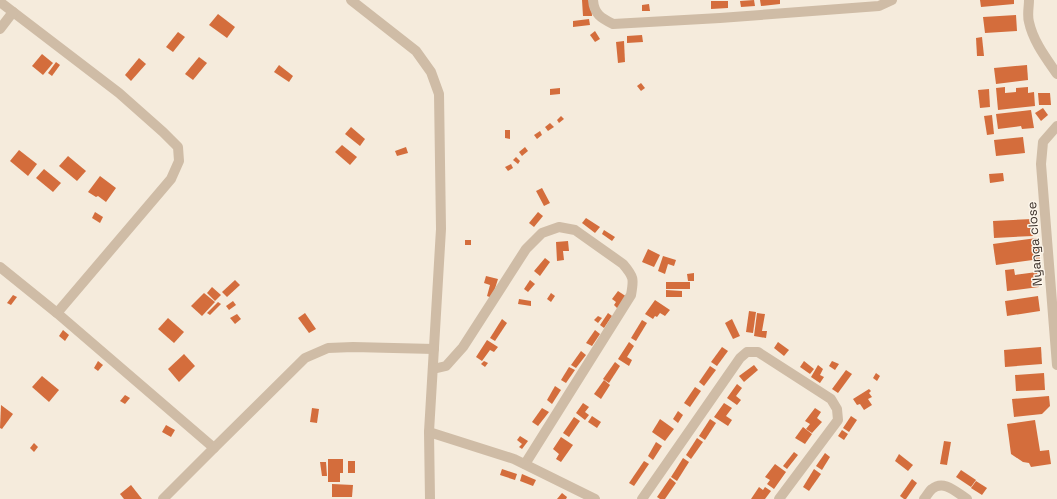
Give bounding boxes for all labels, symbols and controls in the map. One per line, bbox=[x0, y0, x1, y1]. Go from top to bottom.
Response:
street label: Nyanga close bbox=[1023, 201, 1046, 287]

